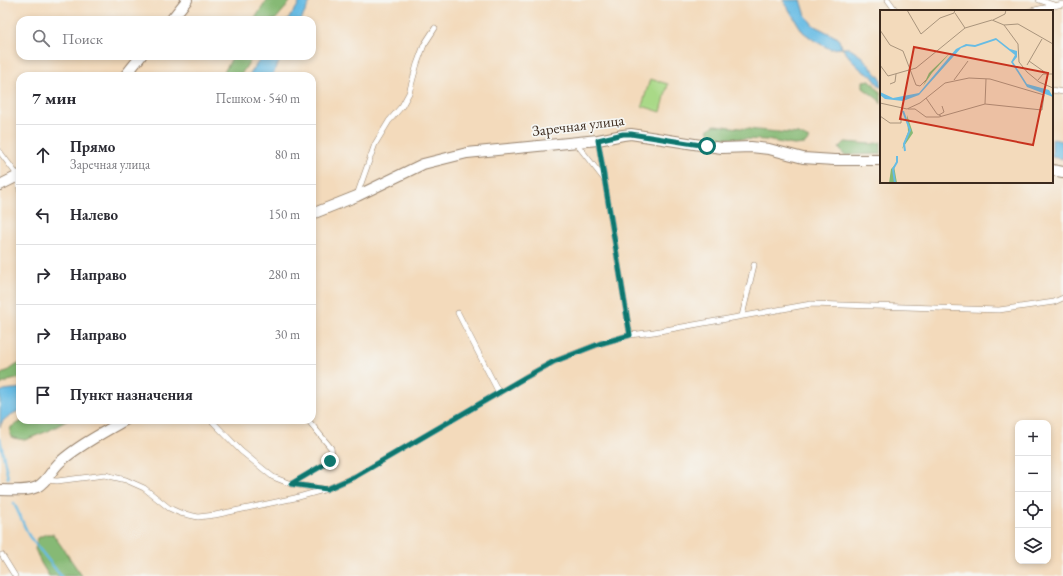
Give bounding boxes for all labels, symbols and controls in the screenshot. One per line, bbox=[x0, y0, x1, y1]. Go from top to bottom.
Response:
inset map bbox=[880, 10, 1053, 183]
search box bbox=[16, 16, 316, 60]
icon: search bbox=[30, 27, 52, 49]
text: Поиск bbox=[62, 29, 103, 48]
text: 7 мин bbox=[32, 87, 76, 109]
text: Пешком · 540 m bbox=[216, 90, 300, 107]
street label: Заречная улица bbox=[531, 110, 625, 140]
text: Прямо bbox=[70, 137, 115, 156]
route start bbox=[698, 137, 716, 155]
icon: ahead bbox=[32, 144, 54, 166]
text: 80 m bbox=[275, 146, 300, 163]
text: Заречная улица bbox=[70, 156, 150, 173]
icon: left bbox=[32, 204, 54, 226]
text: Налево bbox=[70, 205, 118, 224]
text: 150 m bbox=[269, 206, 300, 223]
icon: right bbox=[32, 264, 54, 286]
text: Направо bbox=[70, 265, 127, 284]
text: 280 m bbox=[269, 266, 300, 283]
icon: right bbox=[32, 324, 54, 346]
text: Направо bbox=[70, 325, 127, 344]
text: 30 m bbox=[275, 326, 300, 343]
icon: arrive bbox=[32, 384, 54, 406]
text: Пункт назначения bbox=[70, 385, 193, 404]
map controls bbox=[1015, 420, 1051, 564]
button: + bbox=[1015, 420, 1051, 456]
route end bbox=[321, 452, 339, 470]
button: − bbox=[1015, 456, 1051, 492]
button: locate bbox=[1015, 492, 1051, 528]
button: layers bbox=[1015, 528, 1051, 564]

